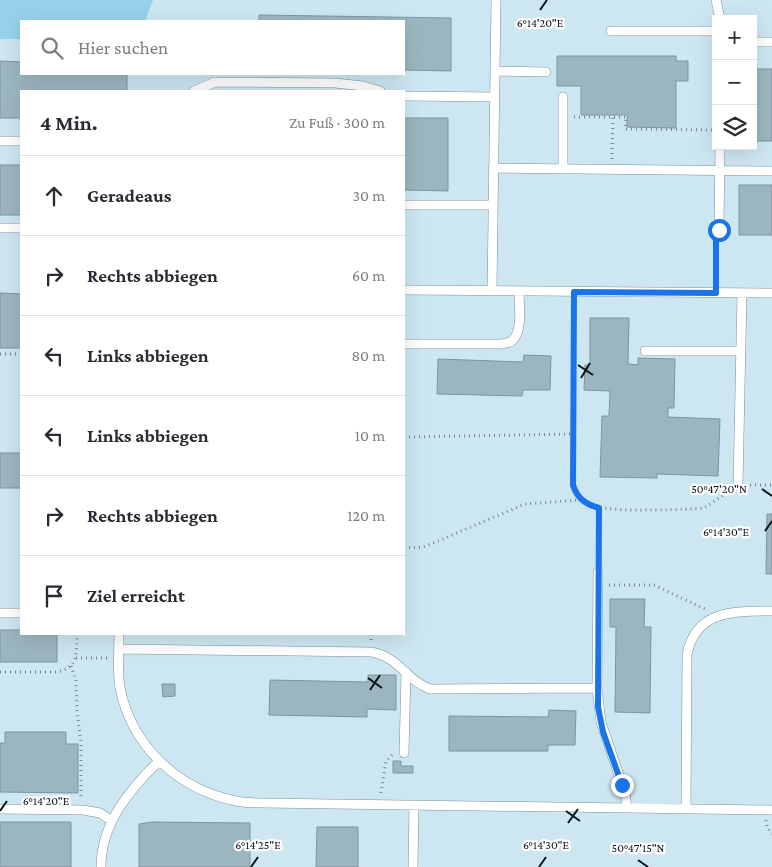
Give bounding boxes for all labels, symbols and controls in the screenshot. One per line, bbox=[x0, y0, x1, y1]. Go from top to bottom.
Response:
map controls bbox=[712, 15, 757, 150]
button: + bbox=[712, 15, 757, 60]
text: 6°14'20"E bbox=[517, 16, 564, 30]
search box bbox=[20, 20, 405, 75]
icon: search bbox=[38, 34, 66, 62]
text: Hier suchen bbox=[78, 37, 168, 58]
button: − bbox=[712, 60, 757, 105]
button: layers bbox=[712, 105, 757, 150]
text: 4 Min. bbox=[40, 111, 98, 135]
text: Zu Fuß · 300 m bbox=[289, 114, 385, 131]
icon: ahead bbox=[40, 182, 68, 210]
text: Geradeaus bbox=[87, 185, 172, 206]
text: 30 m bbox=[353, 187, 385, 204]
route start bbox=[708, 219, 731, 242]
icon: right bbox=[40, 262, 68, 290]
text: Rechts abbiegen bbox=[87, 265, 218, 286]
text: 60 m bbox=[352, 267, 385, 284]
icon: left bbox=[40, 342, 68, 370]
text: Links abbiegen bbox=[87, 345, 209, 366]
text: 80 m bbox=[351, 347, 385, 364]
icon: left bbox=[40, 422, 68, 450]
text: Links abbiegen bbox=[87, 425, 209, 446]
text: 10 m bbox=[355, 427, 385, 444]
text: 50°47'20"N bbox=[691, 482, 747, 496]
icon: right bbox=[40, 502, 68, 530]
text: Rechts abbiegen bbox=[87, 505, 218, 526]
text: 120 m bbox=[347, 507, 385, 524]
text: 6°14'30"E bbox=[703, 525, 750, 539]
icon: arrive bbox=[40, 582, 68, 610]
text: Ziel erreicht bbox=[87, 585, 185, 606]
route end bbox=[611, 774, 634, 797]
text: 6°14'20"E bbox=[23, 794, 70, 808]
text: 6°14'25"E bbox=[235, 838, 281, 852]
text: 6°14'30"E bbox=[523, 838, 570, 852]
text: 50°47'15"N bbox=[611, 841, 665, 855]

